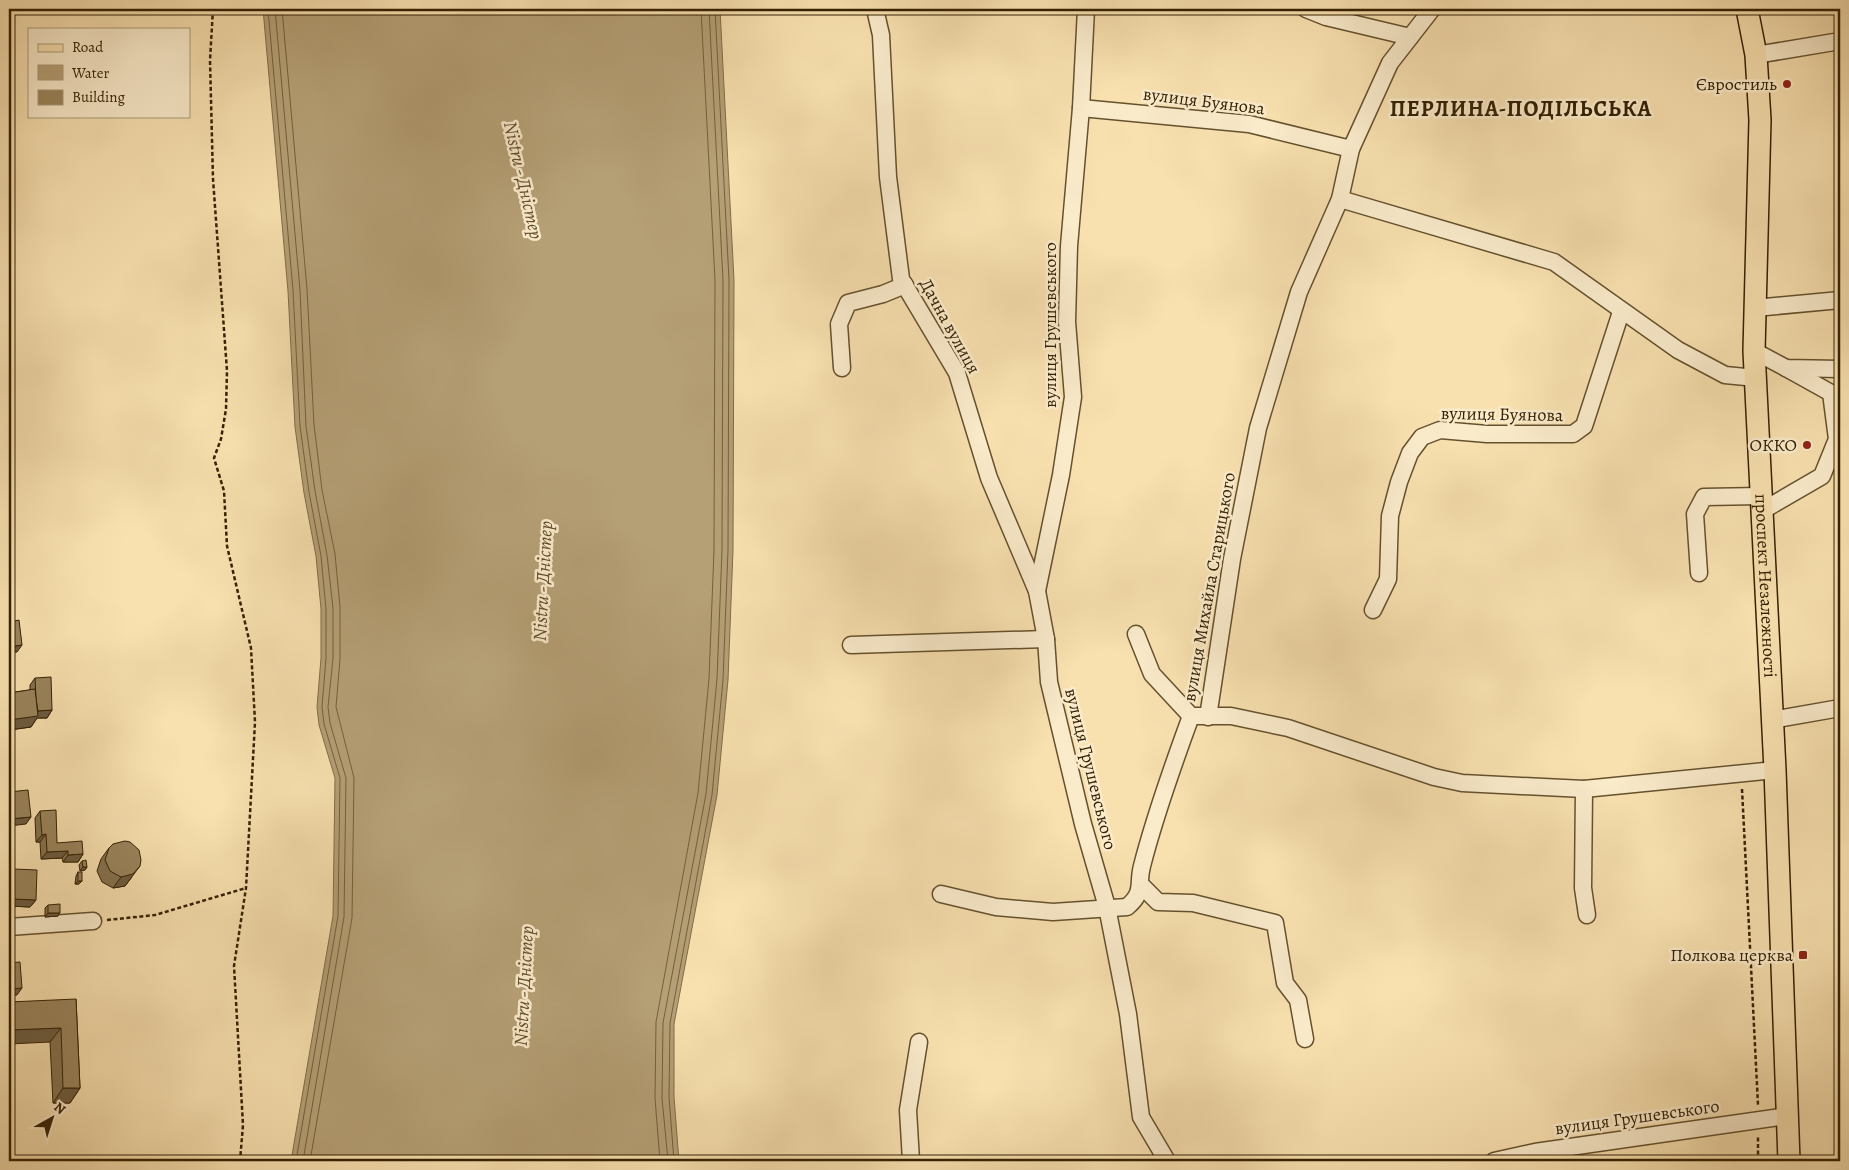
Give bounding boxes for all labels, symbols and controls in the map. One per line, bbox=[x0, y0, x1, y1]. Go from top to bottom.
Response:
legend bbox=[28, 28, 190, 118]
text: Road bbox=[72, 37, 104, 57]
text: Water bbox=[71, 63, 109, 83]
place label: Євростиль bbox=[1696, 72, 1777, 96]
marker: Євростиль bbox=[1781, 78, 1793, 90]
street label: вулиця Буянова bbox=[1142, 82, 1267, 120]
text: Building bbox=[72, 87, 125, 107]
district label: ПЕРЛИНА-ПОДІЛЬСЬКА bbox=[1390, 94, 1652, 124]
water label: Nistru - Дністер bbox=[497, 119, 549, 242]
street label: вулиця Грушевського bbox=[1038, 242, 1062, 408]
street label: Дачна вулиця bbox=[914, 274, 986, 378]
street label: вулиця Буянова bbox=[1441, 401, 1564, 427]
place label: ОККО bbox=[1749, 433, 1797, 457]
marker: ОККО bbox=[1801, 439, 1813, 451]
street label: вулиця Михайла Старицького bbox=[1177, 470, 1241, 704]
street label: проспект Незалежності bbox=[1749, 493, 1782, 678]
water label: Nistru - Дністер bbox=[527, 520, 559, 642]
street label: вулиця Грушевського bbox=[1059, 686, 1123, 852]
water label: Nistru - Дністер bbox=[508, 925, 540, 1047]
place label: Полкова церква bbox=[1670, 943, 1794, 967]
marker: Полкова церква bbox=[1797, 949, 1809, 961]
north arrow bbox=[28, 1092, 78, 1142]
street label: вулиця Грушевського bbox=[1553, 1094, 1721, 1140]
text: N bbox=[50, 1098, 70, 1119]

